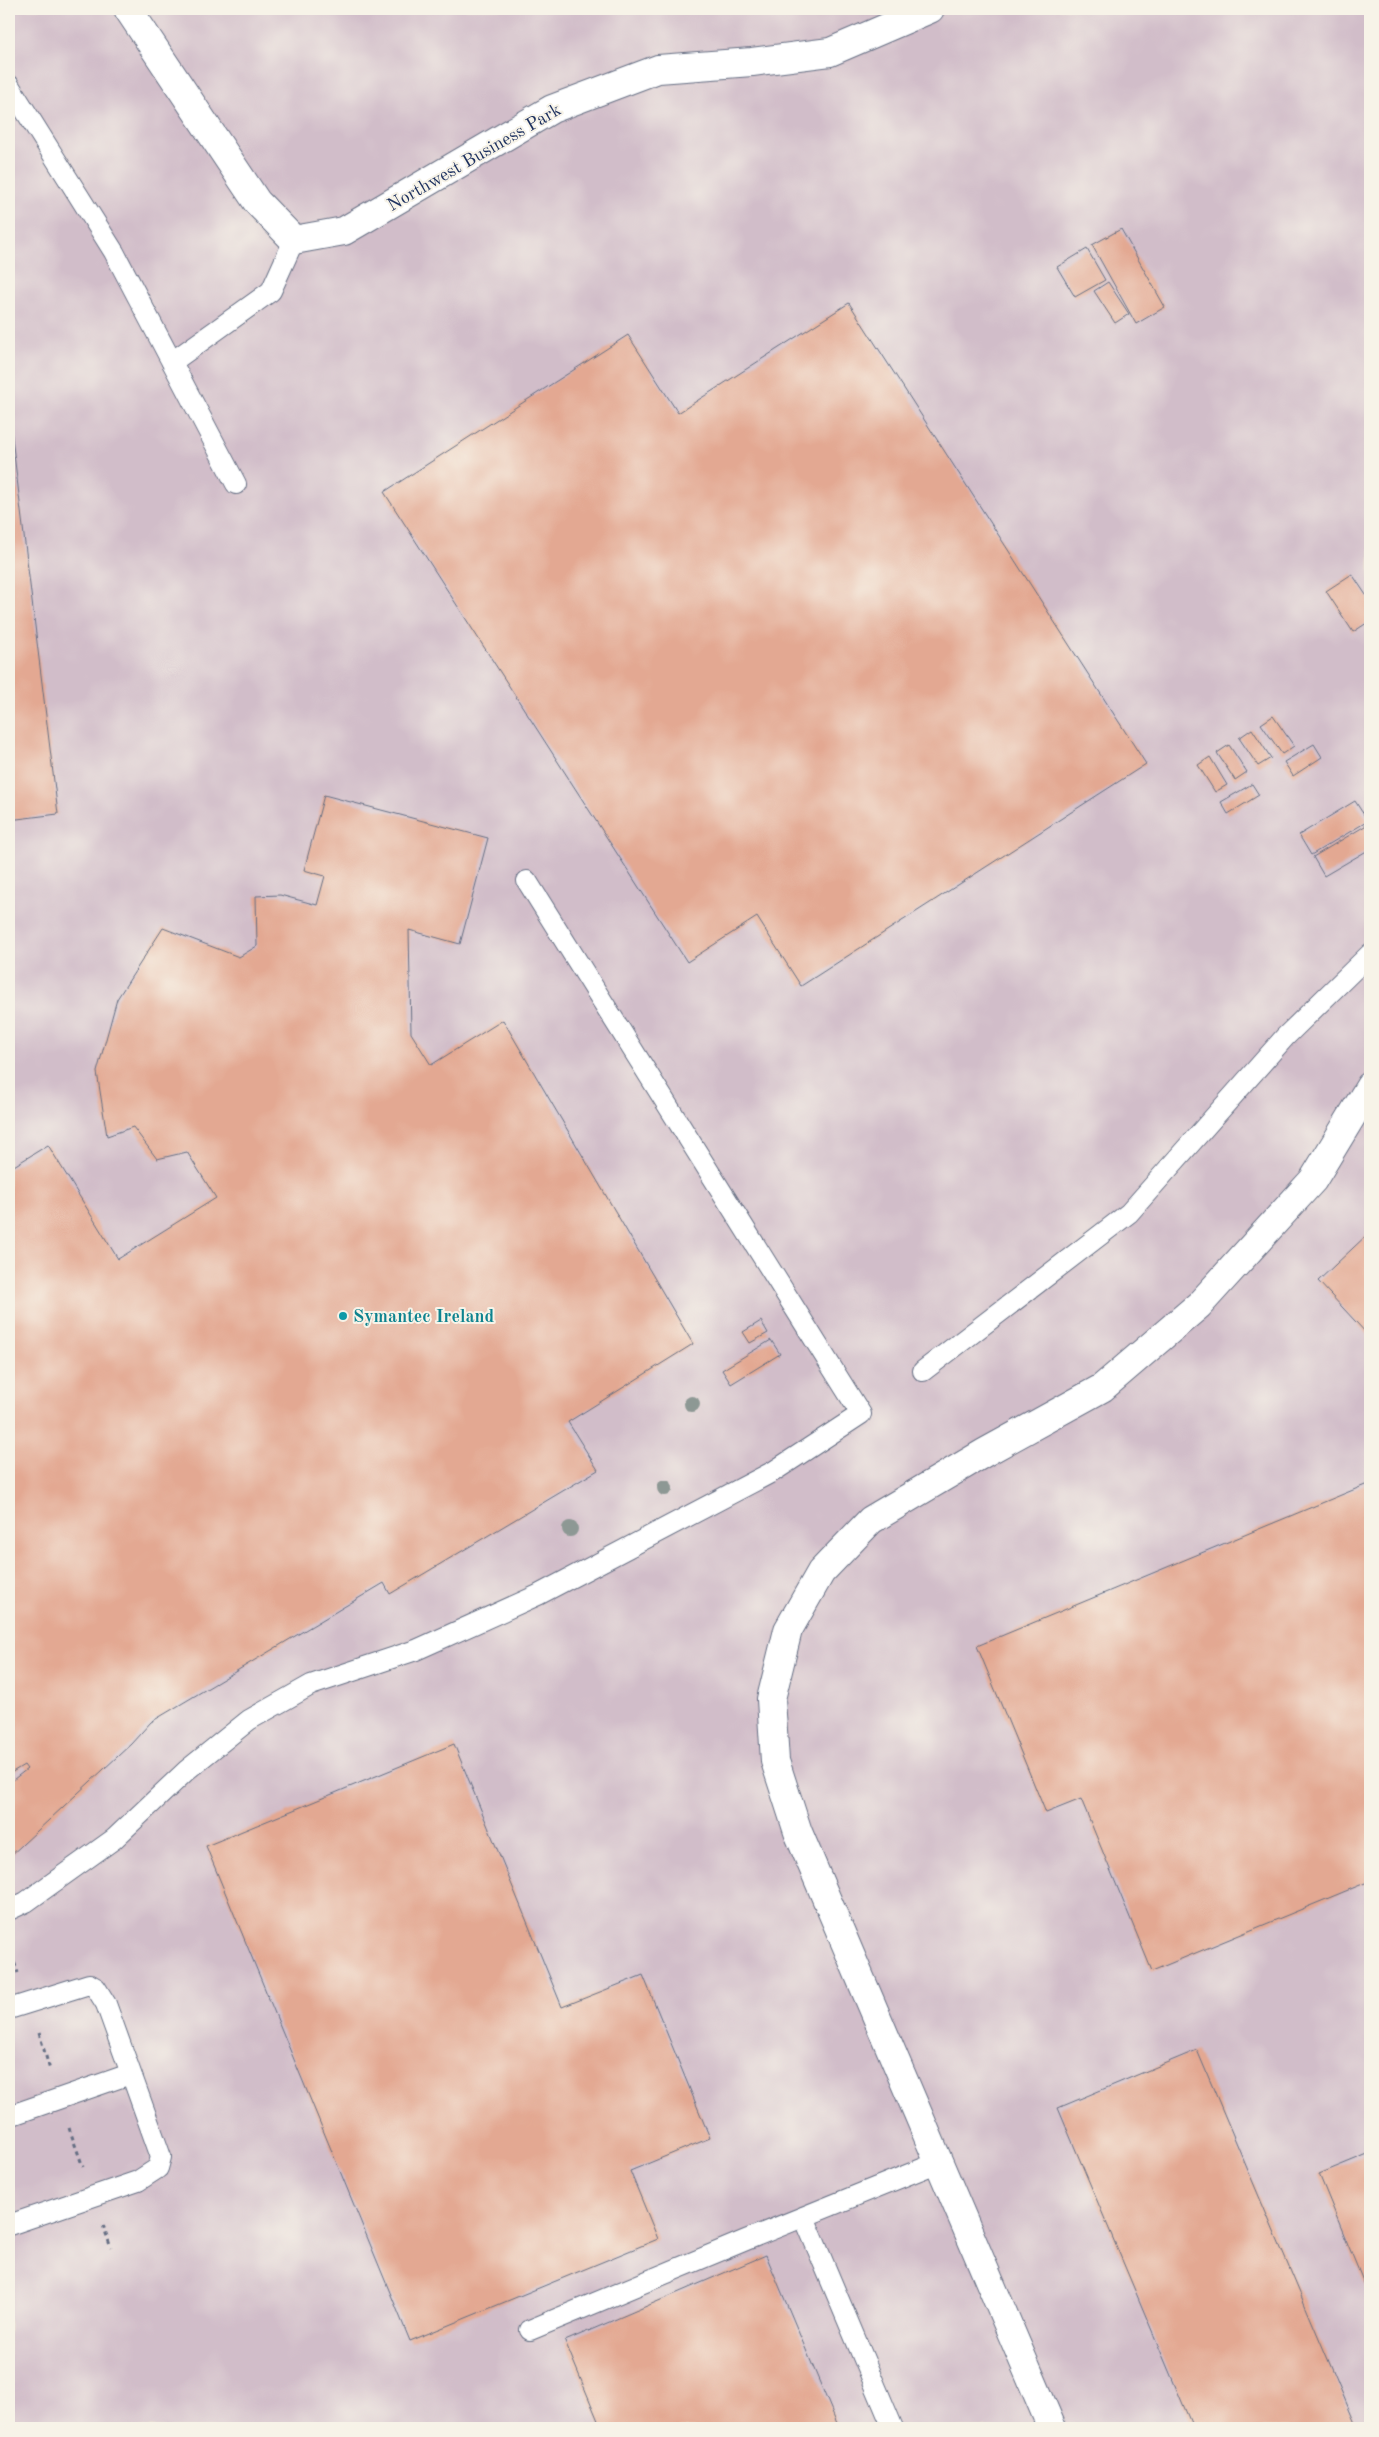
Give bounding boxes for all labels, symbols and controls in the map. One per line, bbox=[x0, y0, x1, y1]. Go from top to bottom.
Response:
street label: Northwest Business Park bbox=[385, 101, 564, 215]
place label: Symantec Ireland bbox=[353, 1308, 495, 1326]
marker: Symantec Ireland bbox=[337, 1310, 349, 1322]

